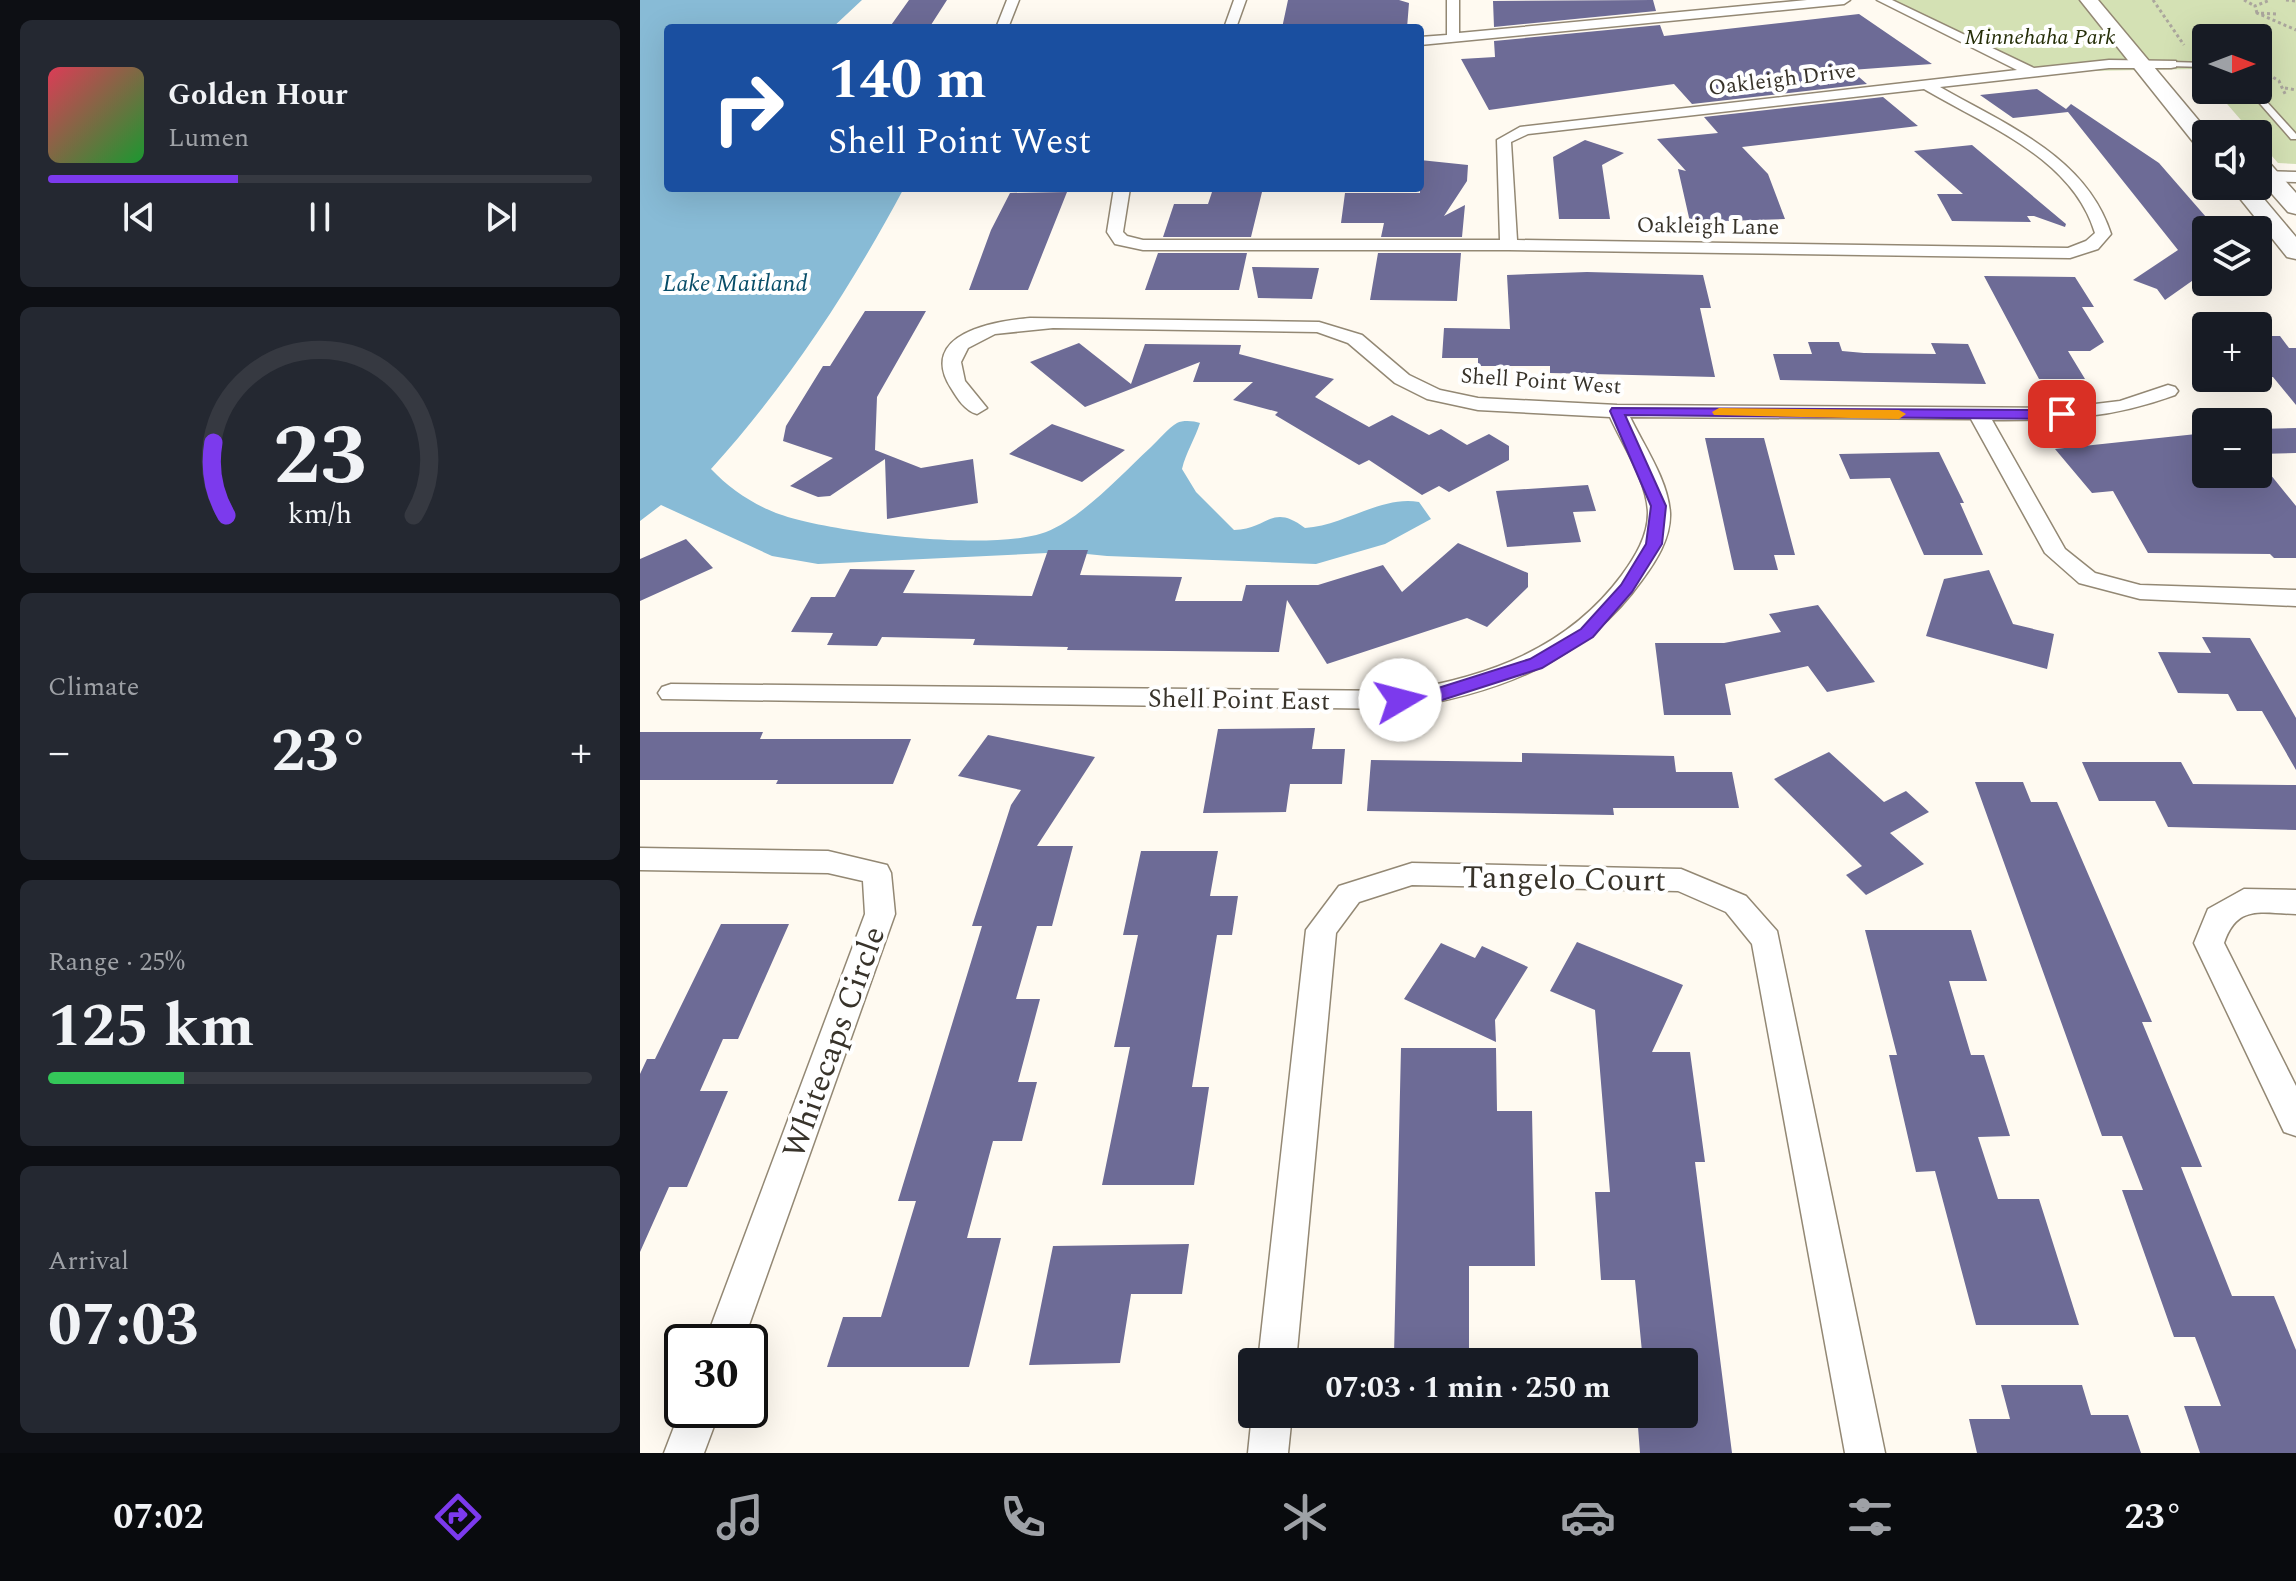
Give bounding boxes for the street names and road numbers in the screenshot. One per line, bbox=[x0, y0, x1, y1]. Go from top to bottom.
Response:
street label: Oakleigh Drive bbox=[1707, 54, 1858, 105]
street label: Oakleigh Lane bbox=[1636, 209, 1780, 244]
street label: Shell Point West bbox=[1459, 359, 1623, 404]
street label: Shell Point East bbox=[1148, 678, 1330, 722]
street label: Tangelo Court bbox=[1461, 853, 1667, 906]
street label: Whitecaps Circle bbox=[770, 920, 899, 1165]

